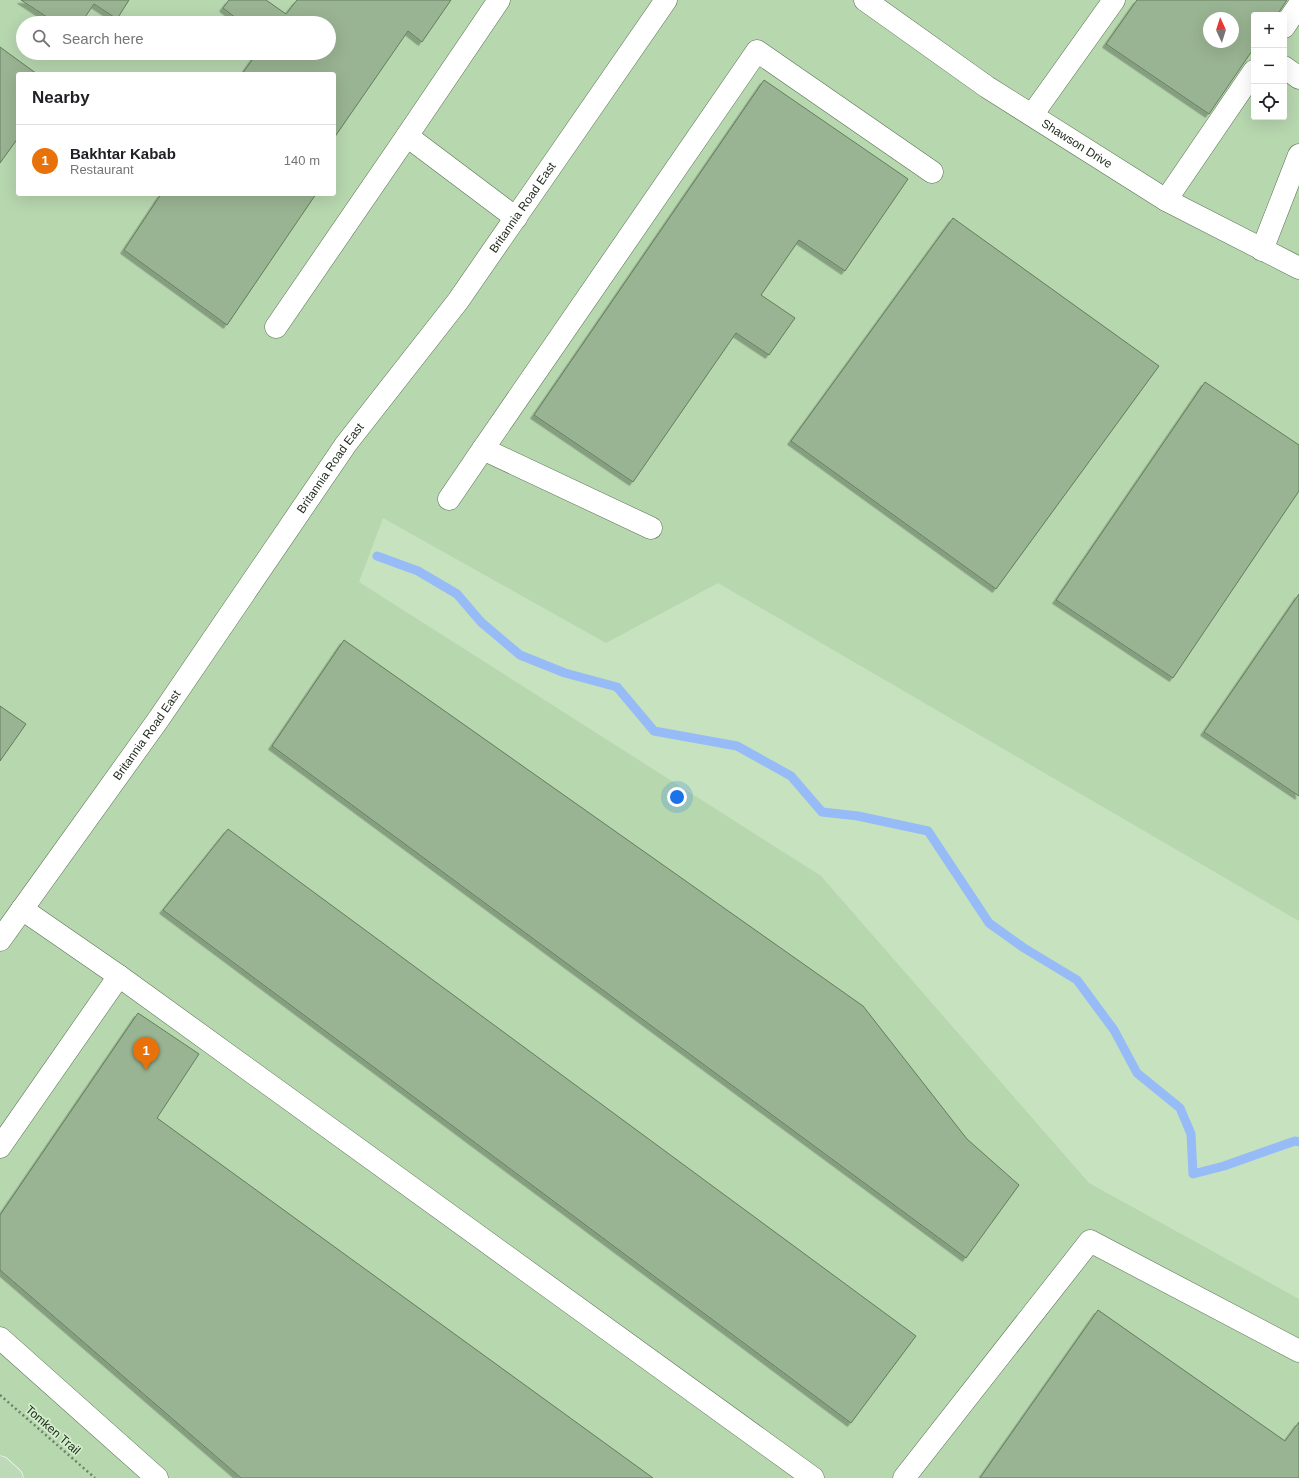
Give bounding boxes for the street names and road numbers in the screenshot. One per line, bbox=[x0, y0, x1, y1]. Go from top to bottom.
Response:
street label: Shawson Drive bbox=[1039, 116, 1115, 171]
street label: Britannia Road East bbox=[486, 159, 559, 256]
street label: Britannia Road East bbox=[294, 420, 367, 516]
street label: Britannia Road East bbox=[110, 687, 184, 783]
street label: Tomken Trail bbox=[23, 1402, 83, 1458]

